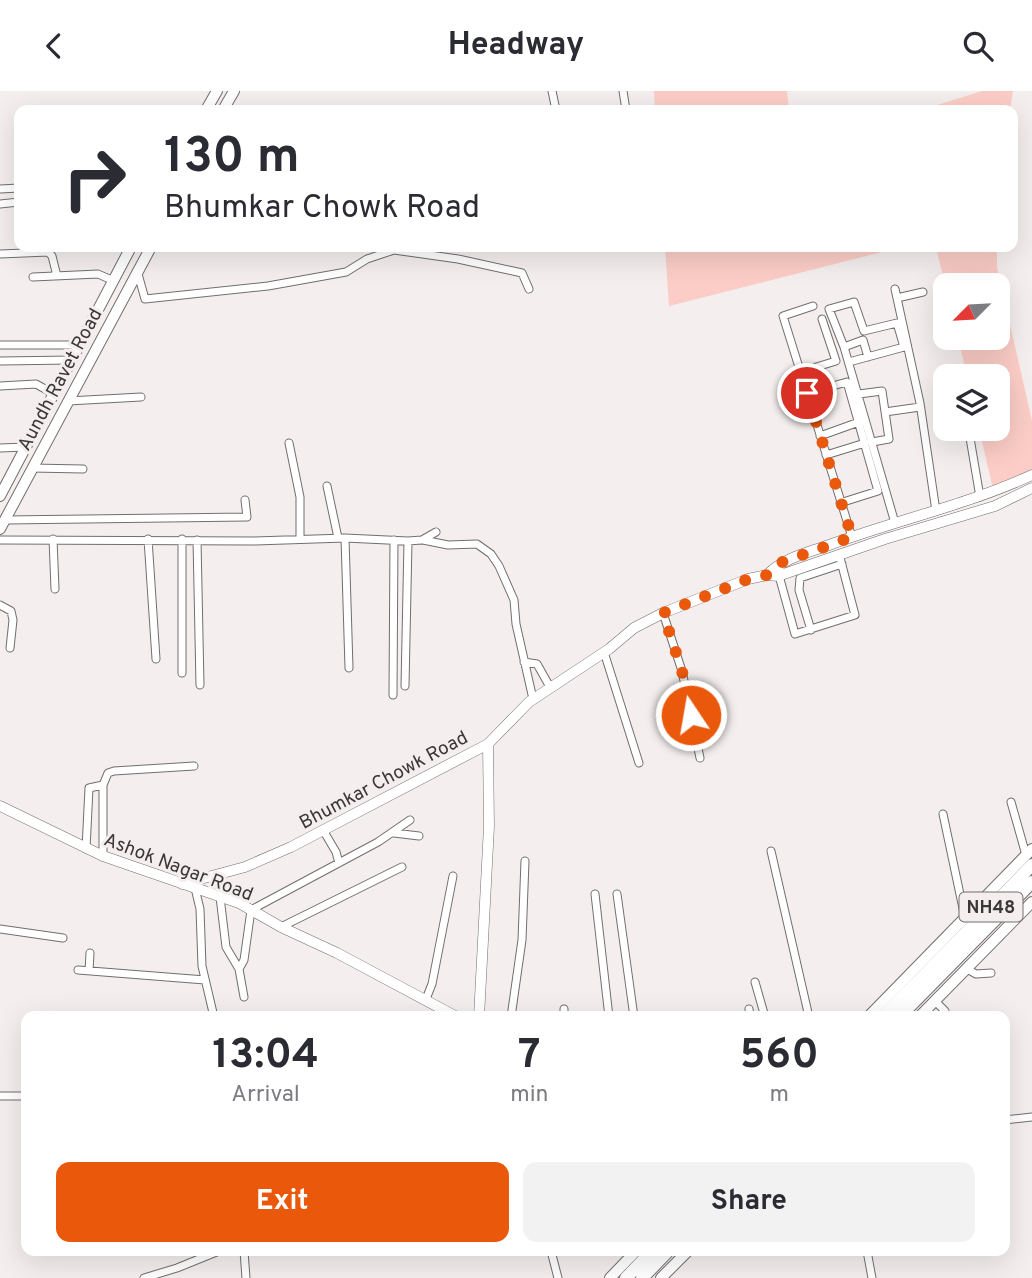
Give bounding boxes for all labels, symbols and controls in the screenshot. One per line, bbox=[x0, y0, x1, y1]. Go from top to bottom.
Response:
text: Headway bbox=[448, 26, 584, 66]
icon: back bbox=[35, 27, 73, 65]
icon: search bbox=[959, 27, 997, 65]
text: 130 m bbox=[164, 128, 300, 190]
icon: right bbox=[49, 133, 140, 224]
text: Bhumkar Chowk Road bbox=[164, 189, 480, 229]
north arrow bbox=[933, 273, 1010, 350]
map controls bbox=[933, 273, 1010, 441]
street label: Aundh Ravet Road bbox=[13, 304, 108, 455]
pin bbox=[777, 363, 837, 423]
button: layers bbox=[933, 364, 1010, 441]
icon: arrive bbox=[788, 374, 826, 412]
position arrow bbox=[654, 678, 728, 752]
street label: Bhumkar Chowk Road bbox=[295, 726, 472, 835]
street label: Ashok Nagar Road bbox=[100, 828, 256, 907]
road number: NH48 bbox=[960, 893, 1023, 921]
text: 13:04 bbox=[212, 1030, 319, 1083]
text: 7 bbox=[518, 1030, 541, 1083]
text: 560 bbox=[740, 1030, 819, 1083]
text: Arrival bbox=[231, 1081, 300, 1110]
text: min bbox=[510, 1081, 548, 1110]
text: m bbox=[769, 1081, 789, 1110]
button: Exit bbox=[56, 1162, 509, 1242]
button: Share bbox=[523, 1162, 975, 1242]

